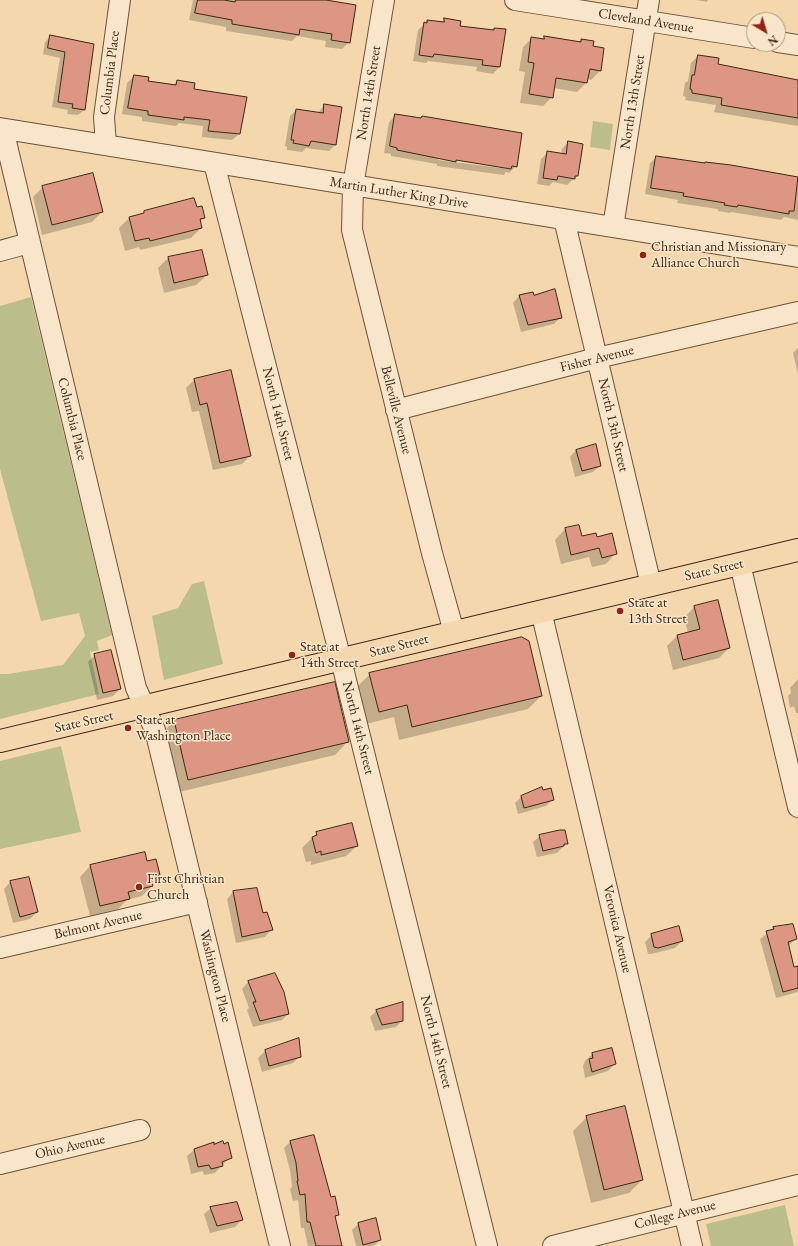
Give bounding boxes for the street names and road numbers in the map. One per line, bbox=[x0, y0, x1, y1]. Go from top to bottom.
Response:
street label: Cleveland Avenue bbox=[597, 5, 695, 37]
street label: Columbia Place bbox=[96, 30, 124, 116]
street label: North 14th Street bbox=[353, 44, 385, 142]
street label: North 13th Street bbox=[617, 53, 649, 151]
street label: Martin Luther King Drive bbox=[329, 174, 469, 212]
street label: Fisher Avenue bbox=[558, 342, 636, 376]
street label: Belleville Avenue bbox=[377, 364, 415, 456]
street label: North 14th Street bbox=[258, 366, 298, 462]
street label: Columbia Place bbox=[54, 376, 90, 462]
street label: North 13th Street bbox=[594, 376, 632, 474]
street label: State Street bbox=[683, 555, 745, 585]
street label: State Street bbox=[368, 631, 430, 661]
street label: North 14th Street bbox=[338, 680, 378, 776]
street label: State Street bbox=[53, 707, 115, 737]
street label: Veronica Avenue bbox=[599, 883, 635, 975]
street label: Belmont Avenue bbox=[52, 907, 144, 943]
street label: Washington Place bbox=[195, 928, 235, 1024]
street label: North 14th Street bbox=[416, 994, 456, 1090]
street label: Ohio Avenue bbox=[33, 1131, 107, 1163]
street label: College Avenue bbox=[633, 1197, 717, 1233]

